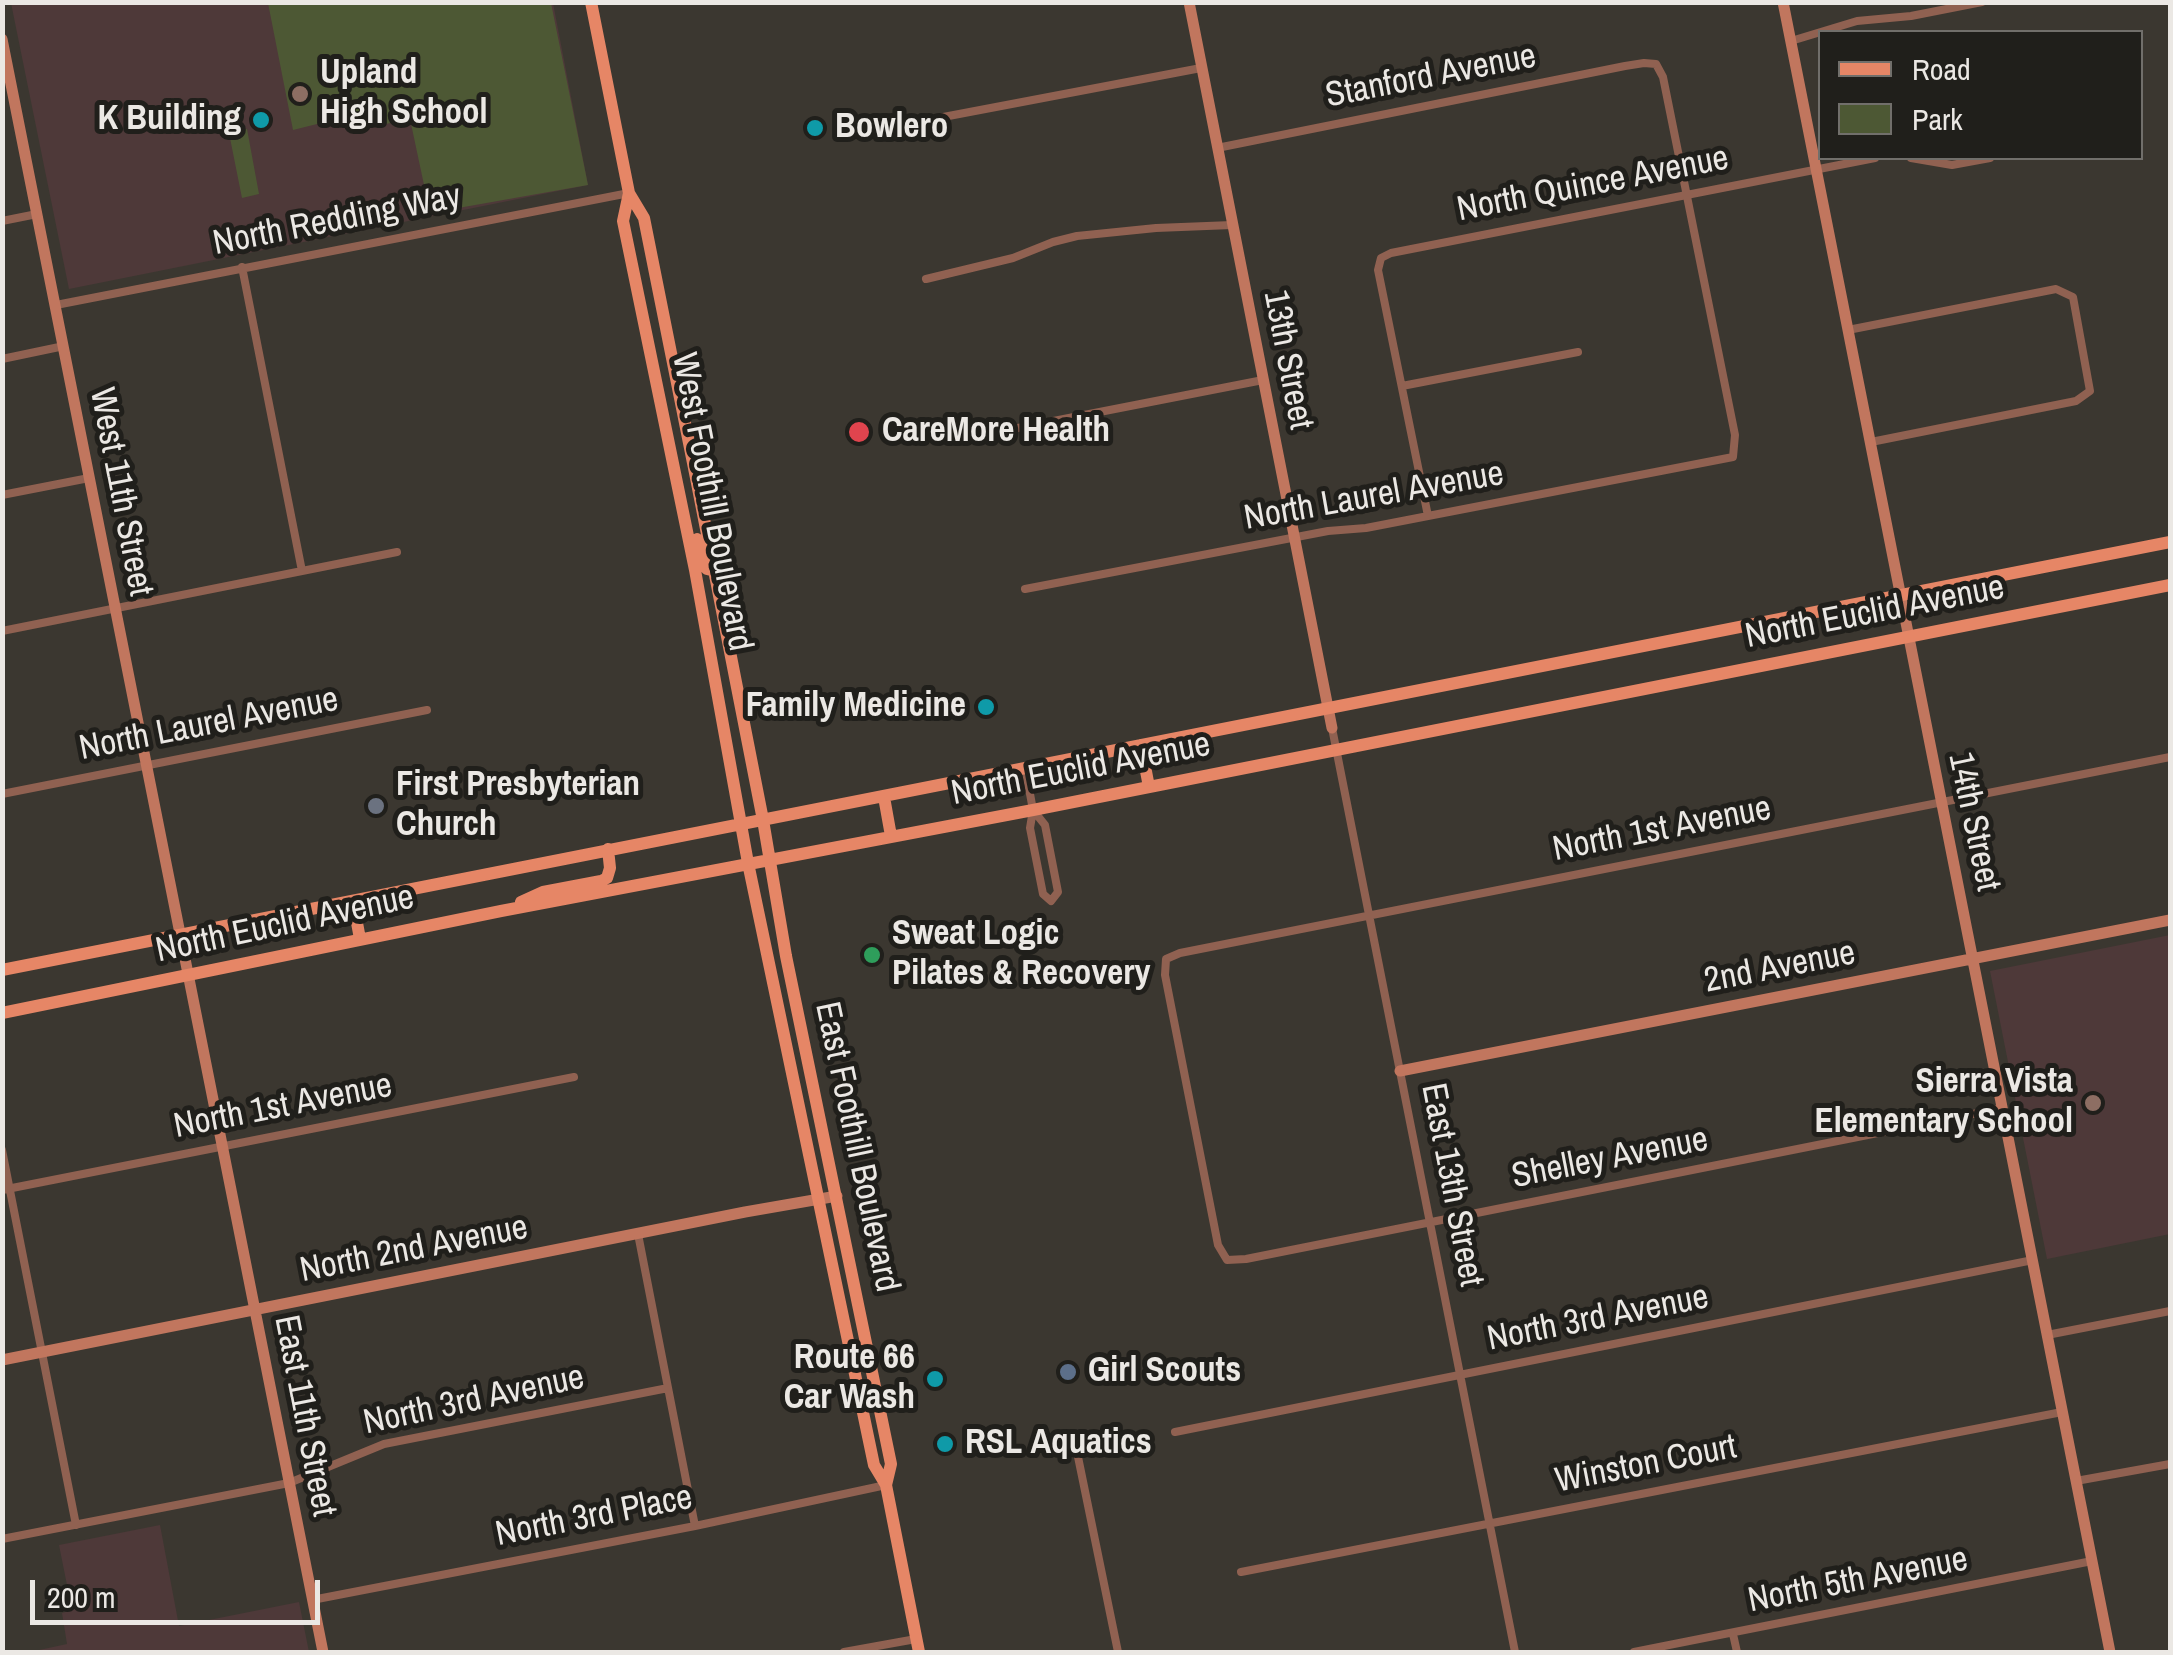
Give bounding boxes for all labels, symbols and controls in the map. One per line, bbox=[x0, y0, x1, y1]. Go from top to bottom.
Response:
legend bbox=[1818, 30, 2143, 160]
street label: Stanford Avenue bbox=[1322, 36, 1540, 118]
text: Road bbox=[1912, 49, 1971, 89]
place label: Upland High School bbox=[320, 53, 487, 135]
marker: Upland High School bbox=[289, 83, 311, 105]
place label: K Building bbox=[98, 99, 241, 141]
text: Park bbox=[1912, 99, 1963, 139]
place label: Bowlero bbox=[835, 107, 948, 149]
marker: K Building bbox=[250, 109, 272, 131]
marker: Bowlero bbox=[804, 117, 826, 139]
street label: North Quince Avenue bbox=[1454, 138, 1732, 232]
street label: North Redding Way bbox=[210, 176, 464, 266]
street label: 13th Street bbox=[1253, 287, 1321, 433]
street label: West Foothill Boulevard bbox=[661, 349, 761, 655]
street label: West 11th Street bbox=[79, 384, 161, 600]
place label: CareMore Health bbox=[882, 411, 1110, 453]
marker: CareMore Health bbox=[846, 419, 872, 445]
street label: North Laurel Avenue bbox=[1241, 454, 1507, 540]
street label: North Euclid Avenue bbox=[1742, 567, 2008, 659]
street label: North Laurel Avenue bbox=[76, 679, 342, 771]
place label: Family Medicine bbox=[746, 686, 966, 728]
marker: Family Medicine bbox=[975, 696, 997, 718]
street label: North Euclid Avenue bbox=[948, 724, 1214, 816]
street label: 14th Street bbox=[1938, 749, 2008, 895]
place label: First Presbyterian Church bbox=[396, 765, 640, 847]
street label: North 1st Avenue bbox=[1549, 788, 1775, 872]
marker: First Presbyterian Church bbox=[365, 795, 387, 817]
street label: North Euclid Avenue bbox=[152, 877, 418, 973]
place label: Sweat Logic Pilates & Recovery bbox=[892, 914, 1150, 996]
street label: 2nd Avenue bbox=[1701, 933, 1859, 1003]
marker: Sweat Logic Pilates & Recovery bbox=[861, 944, 883, 966]
street label: East Foothill Boulevard bbox=[805, 998, 907, 1296]
place label: Sierra Vista Elementary School bbox=[1815, 1062, 2073, 1144]
street label: North 1st Avenue bbox=[170, 1065, 396, 1149]
street label: East 13th Street bbox=[1411, 1080, 1491, 1290]
marker: Sierra Vista Elementary School bbox=[2082, 1092, 2104, 1114]
street label: Shelley Avenue bbox=[1508, 1119, 1712, 1199]
street label: North 2nd Avenue bbox=[297, 1207, 531, 1293]
street label: North 3rd Avenue bbox=[1484, 1277, 1712, 1361]
street label: East 11th Street bbox=[264, 1312, 344, 1520]
place label: Route 66 Car Wash bbox=[784, 1338, 915, 1420]
place label: Girl Scouts bbox=[1088, 1351, 1241, 1393]
street label: North 3rd Avenue bbox=[360, 1357, 588, 1445]
marker: Girl Scouts bbox=[1057, 1361, 1079, 1383]
marker: Route 66 Car Wash bbox=[924, 1368, 946, 1390]
place label: RSL Aquatics bbox=[965, 1423, 1152, 1465]
street label: Winston Court bbox=[1552, 1427, 1740, 1503]
marker: RSL Aquatics bbox=[934, 1433, 956, 1455]
street label: North 3rd Place bbox=[492, 1477, 696, 1557]
street label: North 5th Avenue bbox=[1745, 1539, 1971, 1623]
scale bar bbox=[35, 1560, 325, 1622]
text: 200 m bbox=[47, 1577, 115, 1617]

